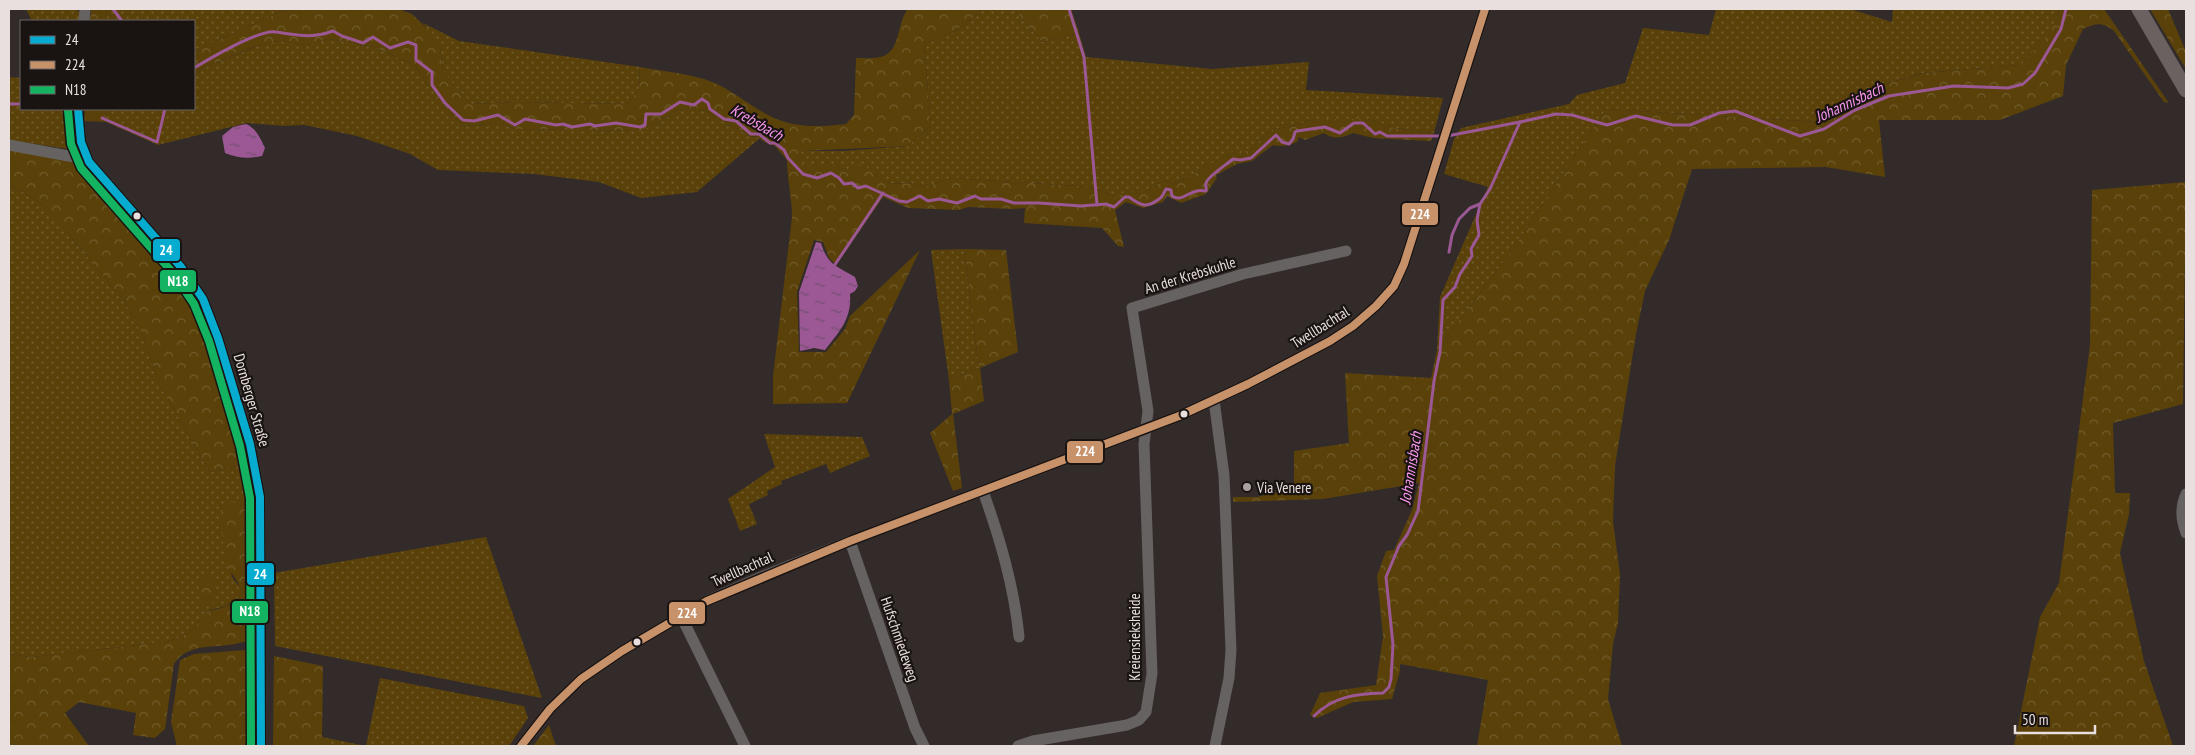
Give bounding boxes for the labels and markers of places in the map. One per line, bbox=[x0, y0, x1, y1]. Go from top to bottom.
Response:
unlabelled marker bbox=[132, 211, 142, 221]
unlabelled marker bbox=[1179, 409, 1189, 419]
place label: Via Venere bbox=[1256, 478, 1312, 497]
marker: Via Venere bbox=[1241, 481, 1253, 493]
unlabelled marker bbox=[632, 637, 642, 647]

